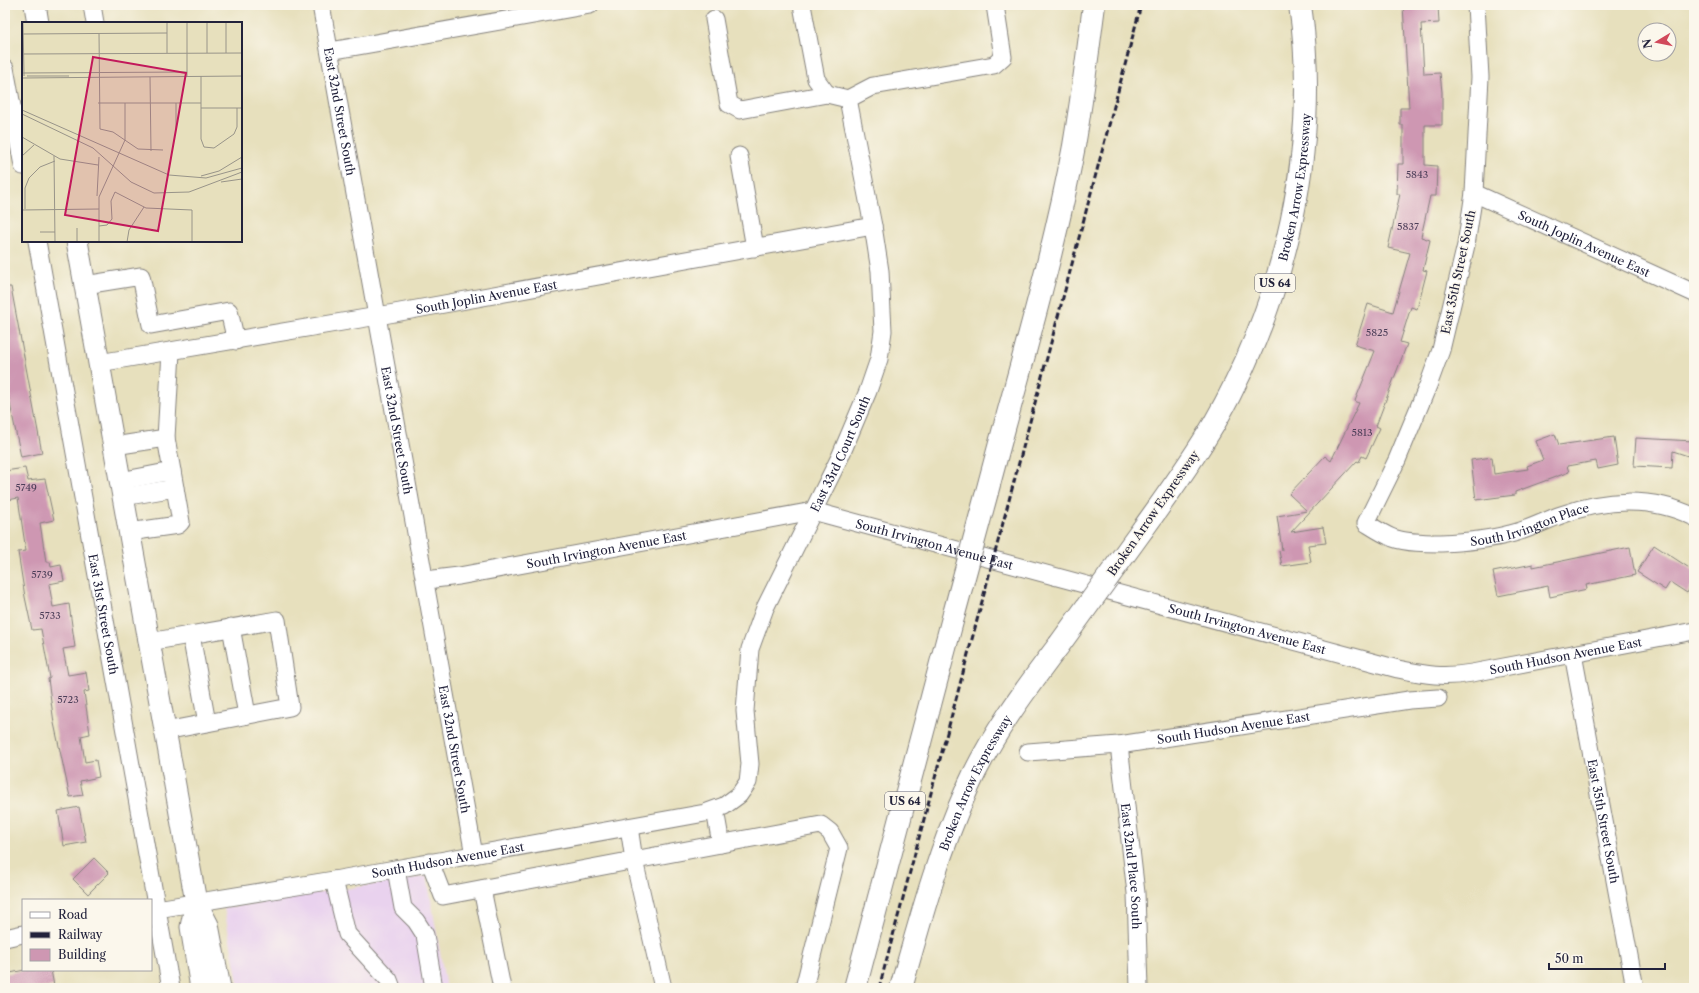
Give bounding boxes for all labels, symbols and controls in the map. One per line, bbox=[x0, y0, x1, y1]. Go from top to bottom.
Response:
inset map bbox=[22, 22, 242, 242]
north arrow bbox=[1637, 22, 1677, 62]
text: N bbox=[1639, 37, 1655, 50]
street label: East 32nd Street South bbox=[321, 46, 359, 177]
street label: Broken Arrow Expressway bbox=[1275, 112, 1313, 263]
house number: 5843 bbox=[1406, 168, 1428, 181]
street label: South Joplin Avenue East bbox=[1516, 207, 1653, 280]
street label: East 35th Street South bbox=[1438, 208, 1479, 335]
house number: 5837 bbox=[1397, 220, 1419, 233]
road number: US 64 bbox=[1255, 274, 1295, 292]
street label: South Joplin Avenue East bbox=[414, 276, 559, 316]
house number: 5825 bbox=[1366, 326, 1388, 339]
street label: East 32nd Street South bbox=[379, 365, 416, 496]
street label: East 33rd Court South bbox=[807, 393, 873, 514]
house number: 5813 bbox=[1351, 426, 1373, 439]
street label: Broken Arrow Expressway bbox=[1104, 447, 1202, 579]
house number: 5749 bbox=[15, 481, 37, 494]
street label: South Irvington Place bbox=[1469, 499, 1591, 548]
street label: South Irvington Avenue East bbox=[854, 515, 1016, 572]
street label: South Irvington Avenue East bbox=[525, 527, 688, 571]
street label: East 31st Street South bbox=[86, 552, 122, 676]
house number: 5739 bbox=[31, 568, 53, 581]
street label: South Irvington Avenue East bbox=[1167, 600, 1328, 657]
house number: 5733 bbox=[39, 609, 61, 622]
street label: South Hudson Avenue East bbox=[1488, 633, 1644, 677]
street label: East 32nd Street South bbox=[436, 684, 474, 815]
house number: 5723 bbox=[57, 693, 79, 706]
street label: South Hudson Avenue East bbox=[1156, 708, 1312, 747]
street label: Broken Arrow Expressway bbox=[936, 711, 1014, 853]
street label: East 35th Street South bbox=[1585, 758, 1623, 885]
road number: US 64 bbox=[885, 792, 925, 810]
street label: East 32nd Place South bbox=[1118, 802, 1145, 930]
street label: South Hudson Avenue East bbox=[370, 838, 526, 881]
legend bbox=[22, 899, 152, 971]
text: Road bbox=[58, 907, 88, 922]
text: Railway bbox=[58, 927, 103, 942]
scale bar bbox=[1549, 945, 1665, 971]
text: Building bbox=[58, 947, 106, 962]
text: 50 m bbox=[1555, 951, 1584, 966]

